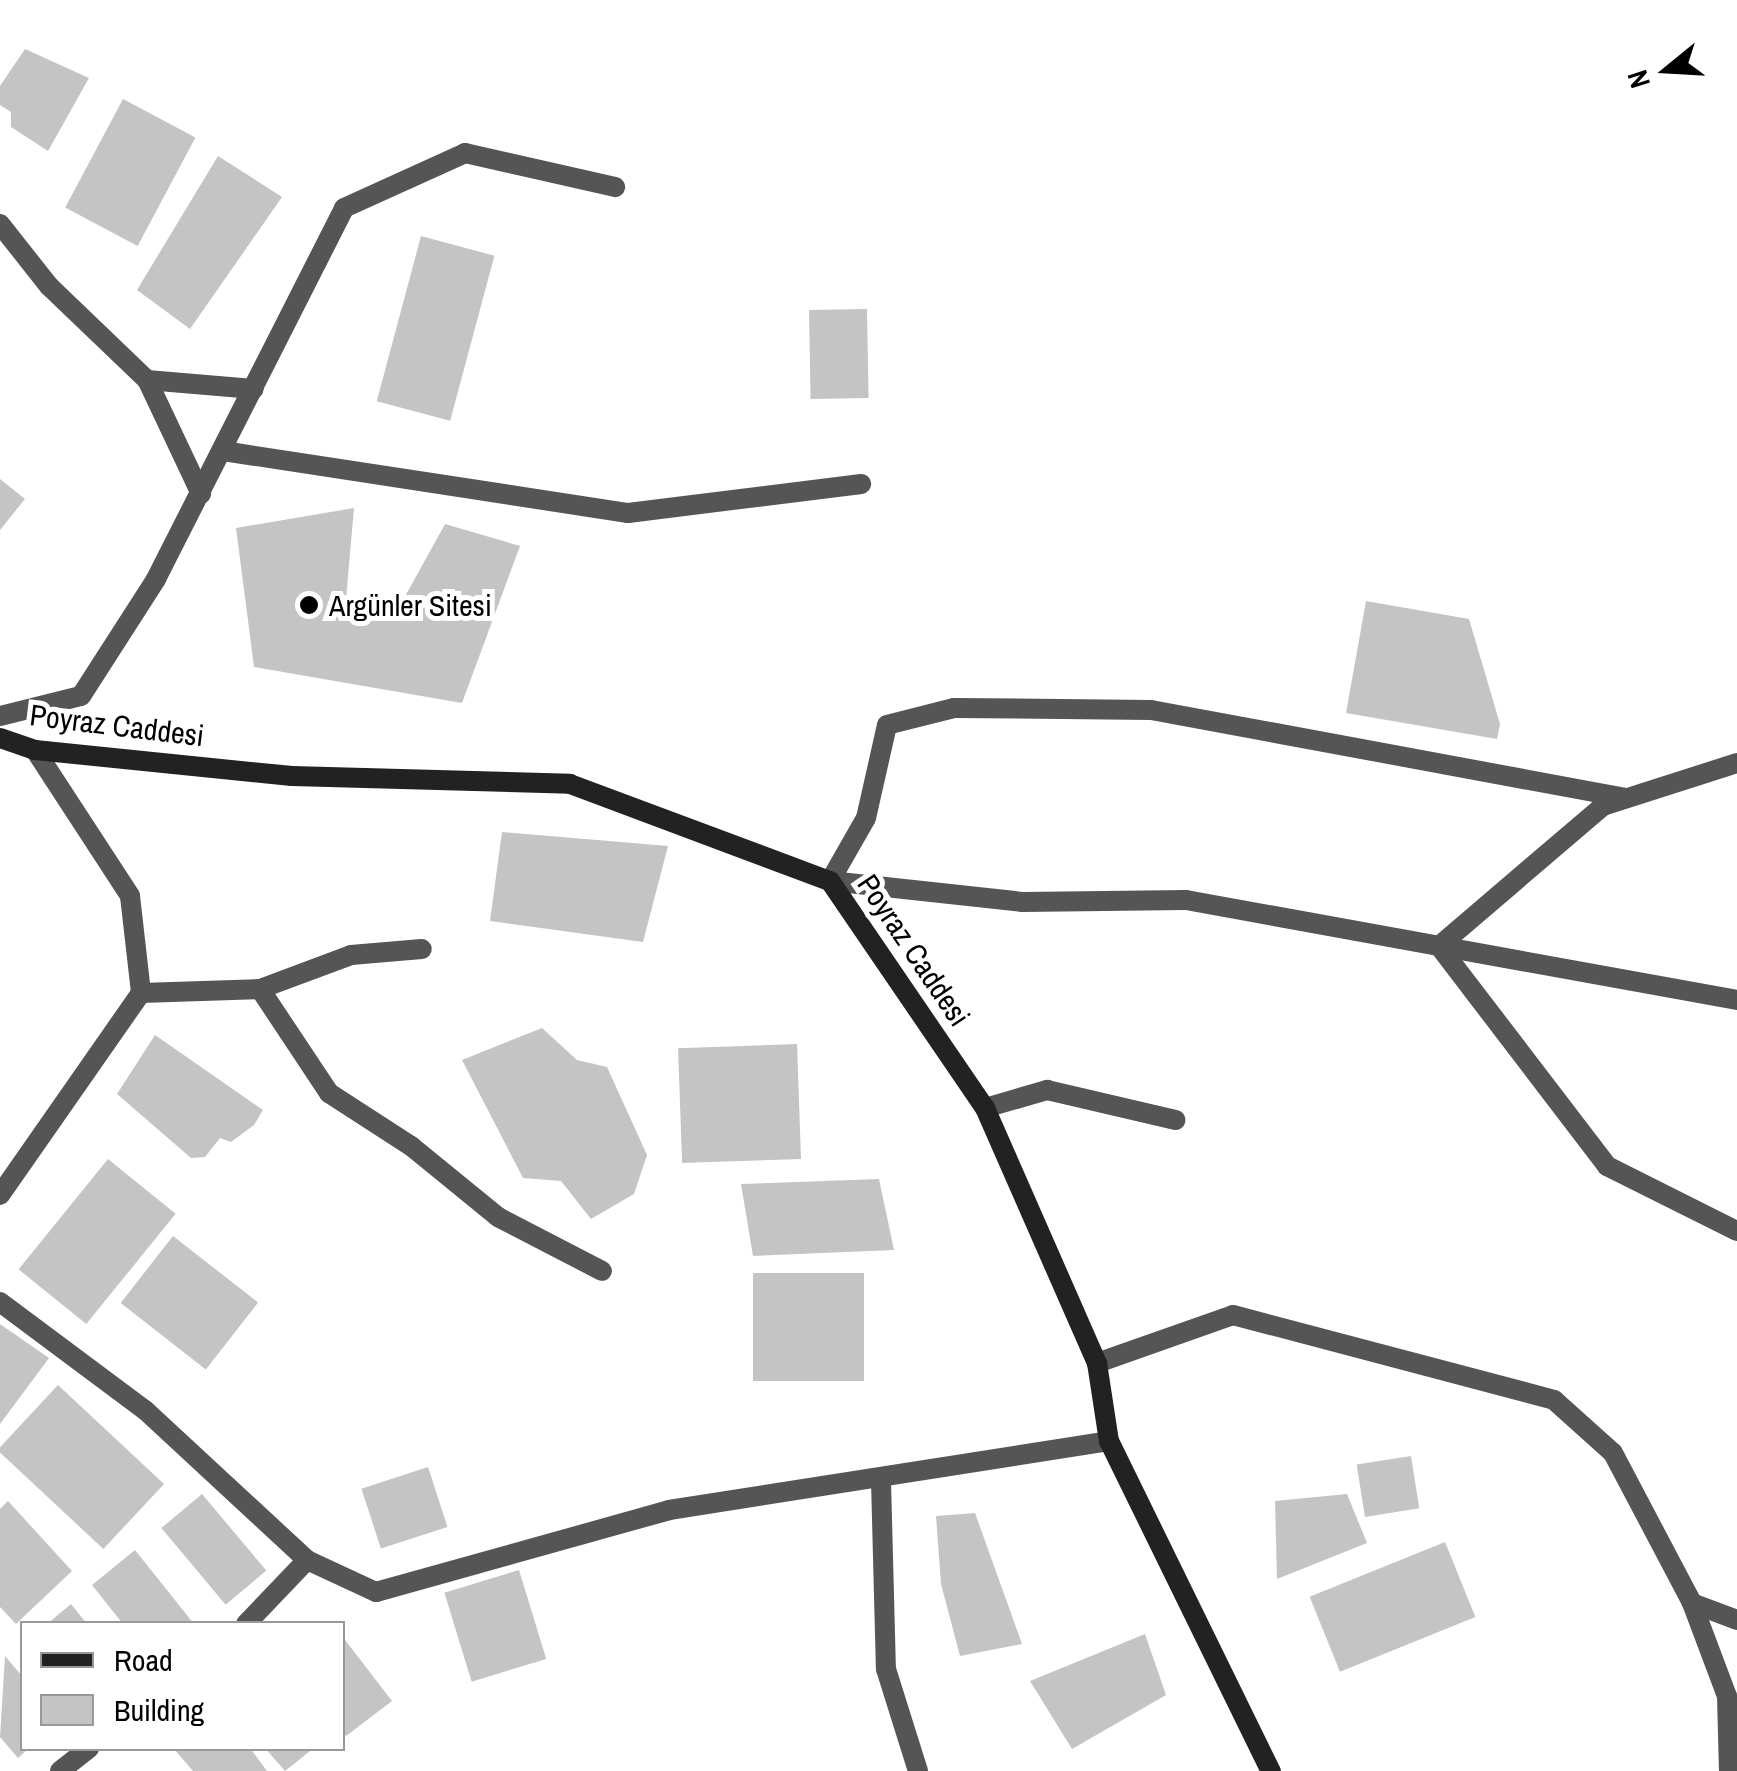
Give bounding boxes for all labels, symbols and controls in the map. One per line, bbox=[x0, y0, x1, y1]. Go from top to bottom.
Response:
north arrow bbox=[1617, 20, 1717, 120]
text: N bbox=[1618, 66, 1659, 93]
place label: Argünler Sitesi bbox=[329, 587, 492, 623]
marker: Argünler Sitesi bbox=[298, 594, 320, 616]
street label: Poyraz Caddesi bbox=[28, 696, 206, 754]
street label: Poyraz Caddesi bbox=[850, 867, 978, 1033]
legend bbox=[20, 1621, 345, 1751]
text: Road bbox=[114, 1640, 173, 1680]
text: Building bbox=[114, 1690, 204, 1730]

